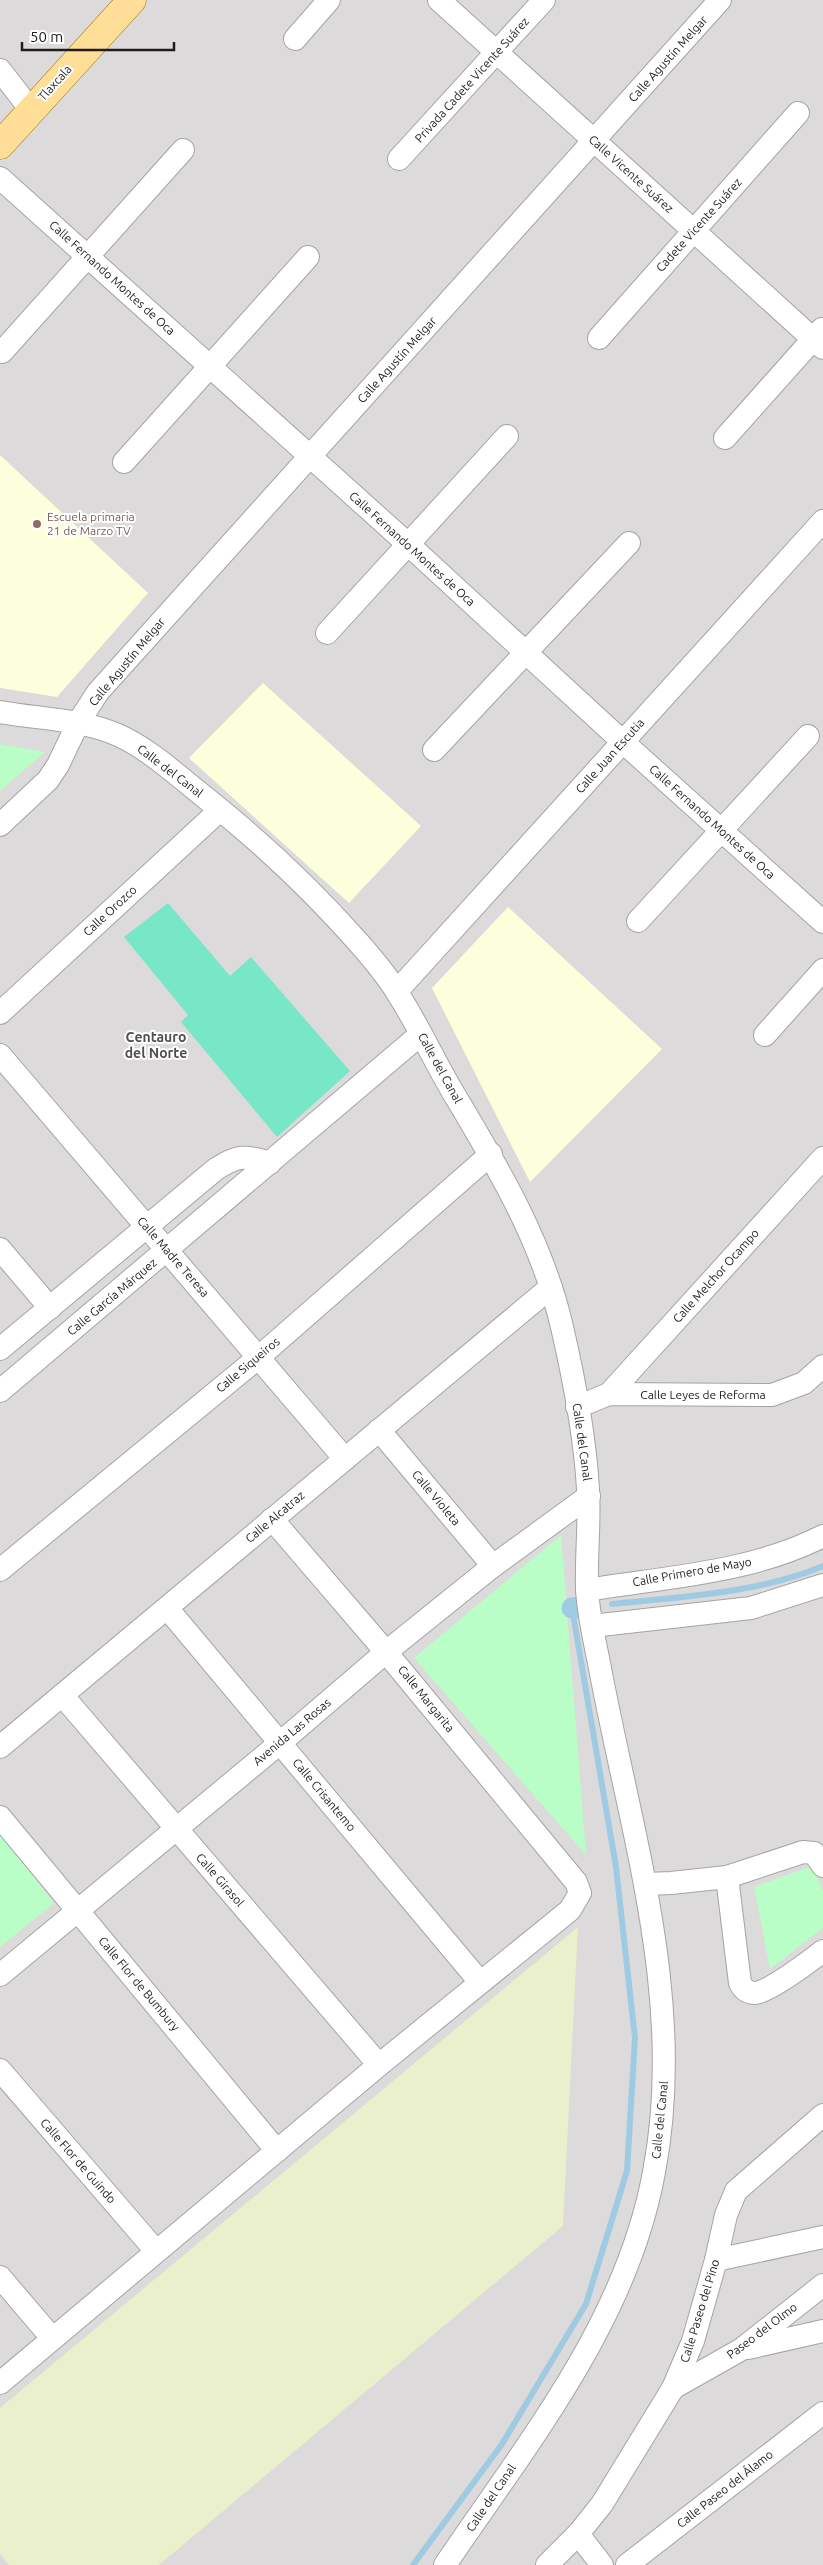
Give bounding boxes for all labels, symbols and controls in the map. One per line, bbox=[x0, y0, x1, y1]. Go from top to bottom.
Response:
street label: Calle Agustín Melgar bbox=[626, 13, 710, 104]
street label: Privada Cadete Vicente Suárez bbox=[412, 14, 532, 145]
scale bar bbox=[22, 20, 175, 52]
text: 50 m bbox=[30, 28, 63, 45]
street label: Tlaxcala bbox=[35, 62, 74, 103]
street label: Calle Vicente Suárez bbox=[586, 132, 677, 215]
street label: Cadete Vicente Suárez bbox=[653, 175, 744, 274]
street label: Calle Fernando Montes de Oca bbox=[47, 218, 178, 337]
street label: Calle Agustín Melgar bbox=[355, 314, 439, 405]
street label: Calle Fernando Montes de Oca bbox=[347, 489, 478, 608]
place label: Escuela primaria 21 de Marzo TV bbox=[47, 510, 135, 537]
marker: Escuela primaria 21 de Marzo TV bbox=[31, 518, 43, 530]
street label: Calle Agustín Melgar bbox=[86, 615, 168, 708]
street label: Calle Juan Escutia bbox=[573, 716, 647, 796]
street label: Calle del Canal bbox=[135, 742, 206, 799]
street label: Calle Fernando Montes de Oca bbox=[647, 762, 778, 881]
street label: Calle Orozco bbox=[80, 883, 139, 939]
district label: Centauro del Norte bbox=[125, 1029, 187, 1061]
street label: Calle del Canal bbox=[416, 1030, 465, 1105]
street label: Calle Madre Teresa bbox=[135, 1214, 212, 1299]
street label: Calle Melchor Ocampo bbox=[670, 1226, 761, 1325]
street label: Calle García Márquez bbox=[64, 1255, 159, 1338]
street label: Calle Siqueiros bbox=[213, 1334, 282, 1395]
street label: Calle Leyes de Reforma bbox=[640, 1388, 766, 1401]
street label: Calle del Canal bbox=[571, 1402, 594, 1482]
street label: Calle Violeta bbox=[410, 1468, 463, 1528]
street label: Calle Alcatraz bbox=[243, 1488, 307, 1545]
street label: Calle Primero de Mayo bbox=[631, 1555, 753, 1588]
street label: Calle Margarita bbox=[396, 1663, 457, 1735]
street label: Avenida Las Rosas bbox=[250, 1695, 333, 1768]
street label: Calle Crisantemo bbox=[290, 1756, 359, 1834]
street label: Calle Girasol bbox=[194, 1850, 247, 1909]
street label: Calle Flor de Bumbury bbox=[96, 1934, 183, 2033]
street label: Calle del Canal bbox=[649, 2080, 670, 2160]
street label: Calle Flor de Guindo bbox=[38, 2116, 119, 2206]
street label: Calle Paseo del Pino bbox=[678, 2258, 721, 2364]
street label: Paseo del Olmo bbox=[724, 2300, 799, 2361]
street label: Calle Paseo del Álamo bbox=[674, 2447, 775, 2530]
street label: Calle del Canal bbox=[463, 2462, 518, 2534]

